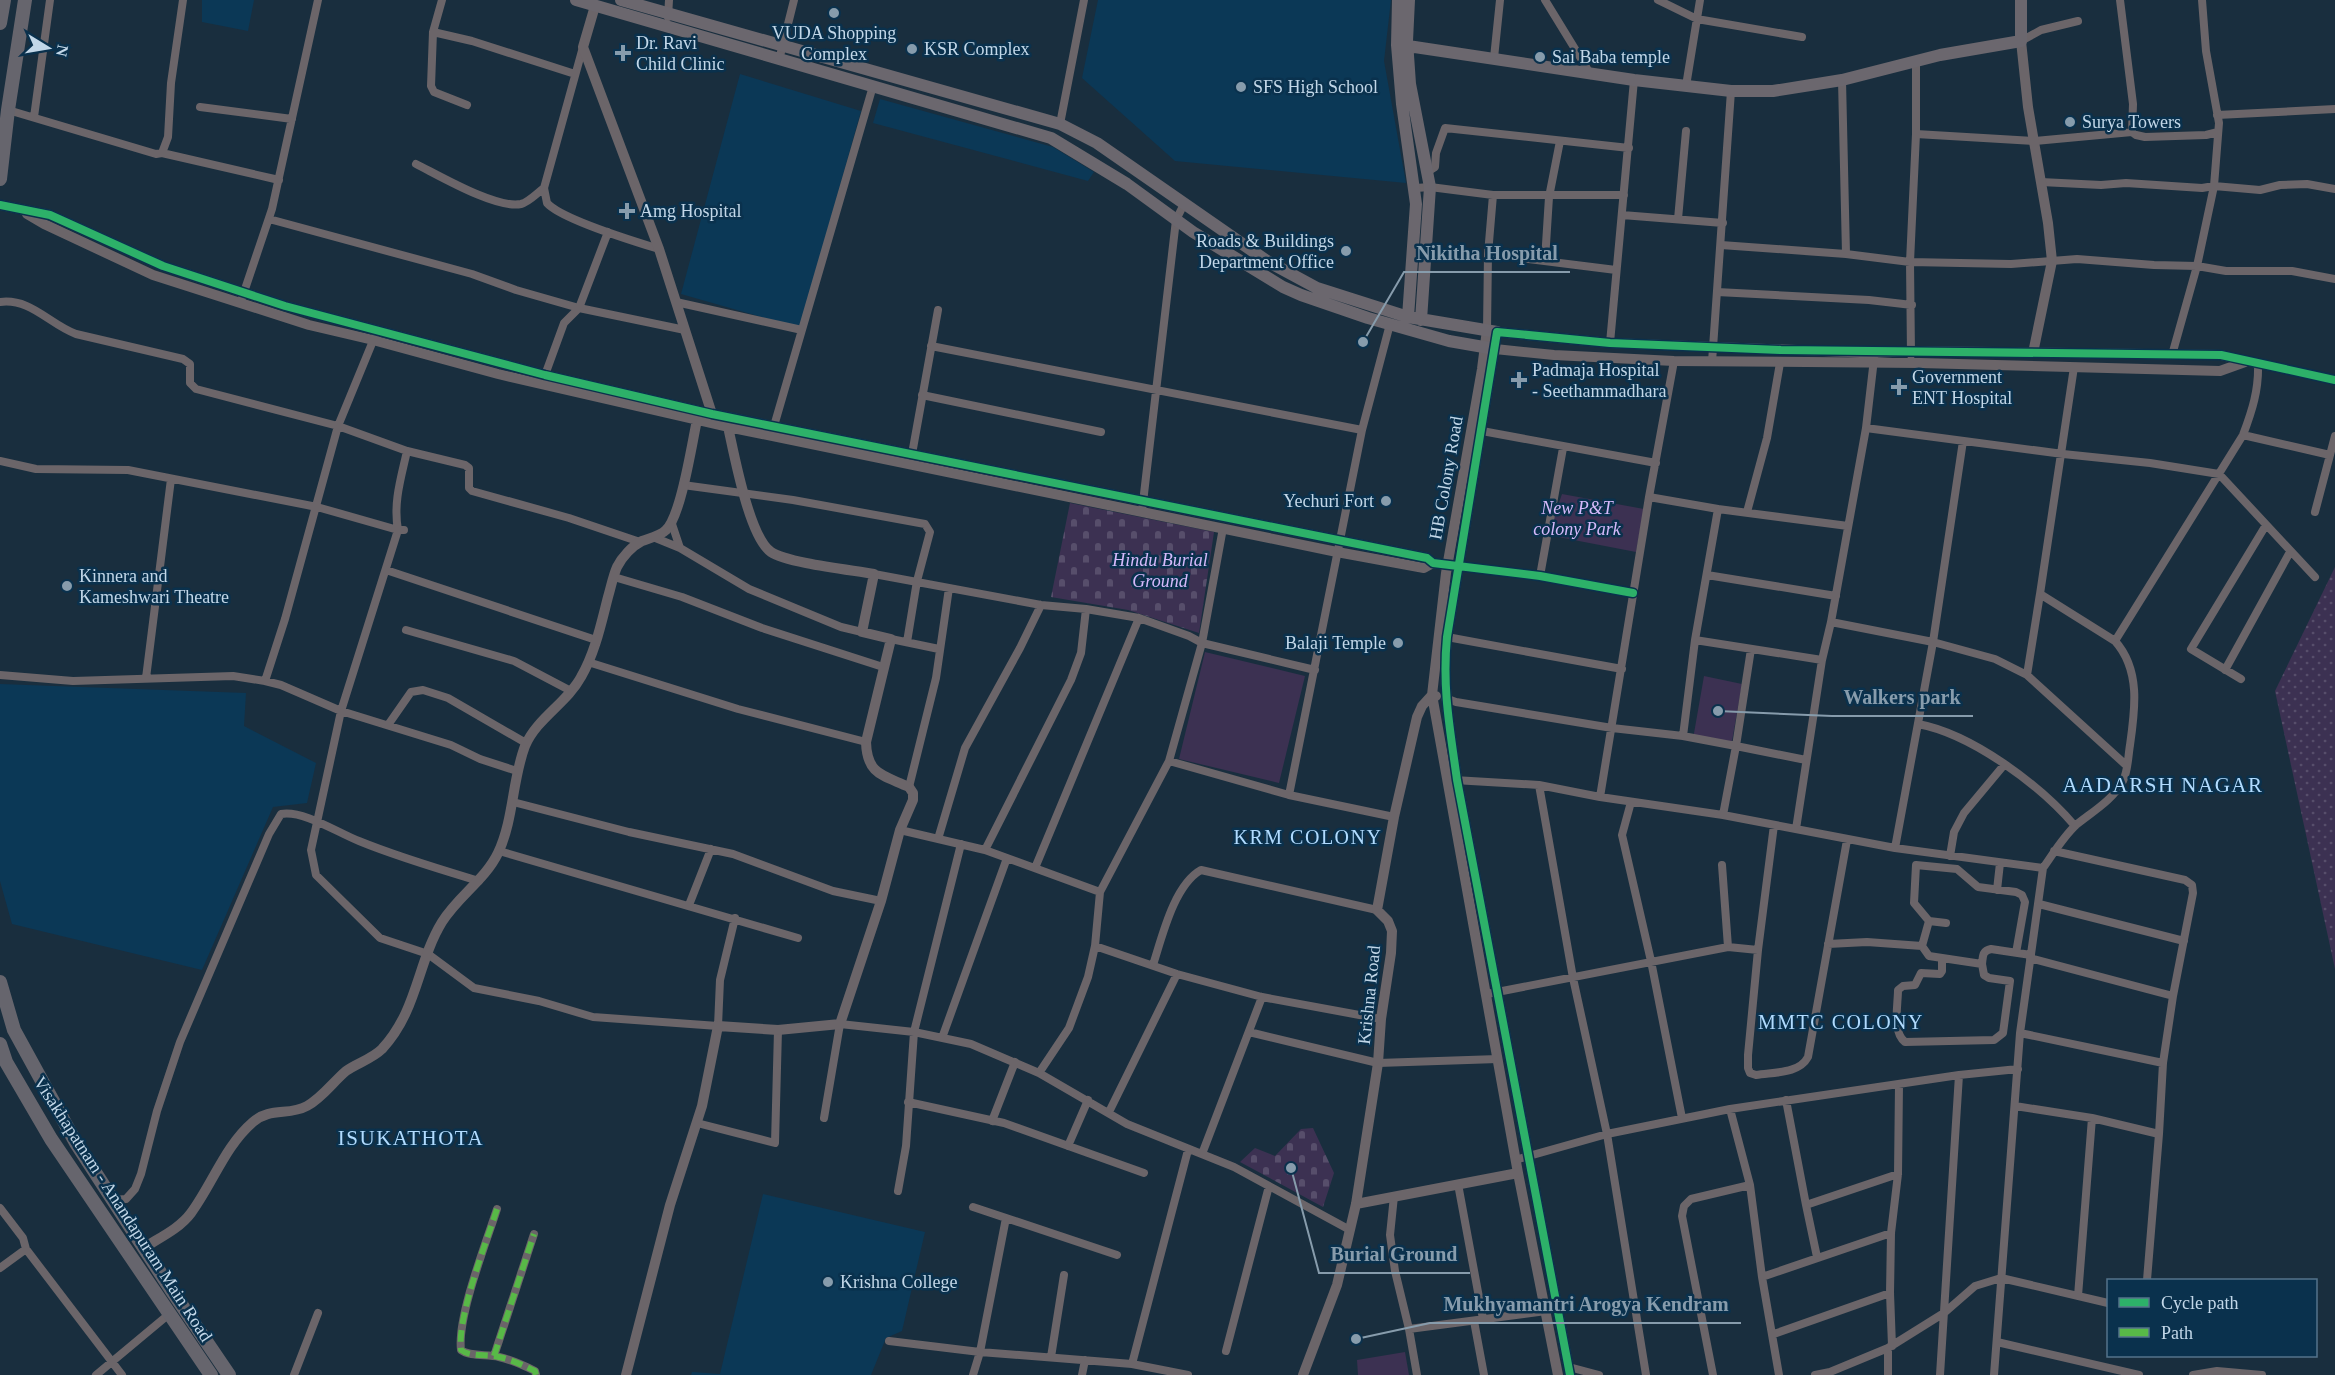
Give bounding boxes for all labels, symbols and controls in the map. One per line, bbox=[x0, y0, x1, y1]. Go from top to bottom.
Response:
marker: VUDA Shopping Complex bbox=[827, 6, 841, 20]
north arrow bbox=[18, 18, 78, 78]
place label: VUDA Shopping Complex bbox=[772, 23, 896, 64]
place label: Dr. Ravi Child Clinic bbox=[636, 33, 725, 74]
place label: KSR Complex bbox=[924, 39, 1030, 59]
marker: KSR Complex bbox=[905, 42, 919, 56]
text: N bbox=[53, 43, 72, 58]
marker: Dr. Ravi Child Clinic bbox=[614, 44, 632, 62]
place label: Sai Baba temple bbox=[1552, 47, 1670, 67]
marker: Sai Baba temple bbox=[1533, 50, 1547, 64]
place label: SFS High School bbox=[1253, 77, 1378, 97]
marker: SFS High School bbox=[1234, 80, 1248, 94]
place label: Surya Towers bbox=[2082, 112, 2181, 132]
marker: Surya Towers bbox=[2063, 115, 2077, 129]
place label: Amg Hospital bbox=[640, 201, 742, 221]
marker: Amg Hospital bbox=[618, 202, 636, 220]
place label: Roads & Buildings Department Office bbox=[1196, 231, 1334, 272]
callout: Nikitha Hospital bbox=[1404, 234, 1570, 272]
text: Nikitha Hospital bbox=[1416, 242, 1558, 265]
marker: Roads & Buildings Department Office bbox=[1339, 244, 1353, 258]
place label: Padmaja Hospital - Seethammadhara bbox=[1532, 360, 1666, 401]
place label: Government ENT Hospital bbox=[1912, 367, 2012, 408]
marker: Padmaja Hospital - Seethammadhara bbox=[1510, 371, 1528, 389]
marker: Government ENT Hospital bbox=[1890, 378, 1908, 396]
street label: HB Colony Road bbox=[1425, 415, 1467, 541]
place label: Yechuri Fort bbox=[1283, 491, 1374, 511]
marker: Yechuri Fort bbox=[1379, 494, 1393, 508]
park label: New P&T colony Park bbox=[1533, 498, 1622, 539]
park label: Hindu Burial Ground bbox=[1111, 550, 1208, 591]
place label: Kinnera and Kameshwari Theatre bbox=[79, 566, 229, 607]
marker: Kinnera and Kameshwari Theatre bbox=[60, 579, 74, 593]
place label: Balaji Temple bbox=[1285, 633, 1386, 653]
marker: Balaji Temple bbox=[1391, 636, 1405, 650]
callout: Walkers park bbox=[1832, 678, 1973, 716]
text: Walkers park bbox=[1843, 686, 1961, 709]
district label: AADARSH NAGAR bbox=[2063, 773, 2263, 797]
district label: KRM COLONY bbox=[1234, 826, 1382, 848]
street label: Krishna Road bbox=[1354, 944, 1384, 1046]
district label: MMTC COLONY bbox=[1758, 1011, 1924, 1033]
street label: Visakhapatnam - Anandapuram Main Road bbox=[30, 1073, 216, 1345]
district label: ISUKATHOTA bbox=[338, 1126, 484, 1150]
callout: Burial Ground bbox=[1319, 1235, 1470, 1273]
text: Burial Ground bbox=[1331, 1243, 1457, 1265]
place label: Krishna College bbox=[840, 1272, 957, 1292]
marker: Krishna College bbox=[821, 1275, 835, 1289]
legend bbox=[2107, 1279, 2317, 1357]
callout: Mukhyamantri Arogya Kendram bbox=[1430, 1285, 1741, 1323]
text: Mukhyamantri Arogya Kendram bbox=[1443, 1293, 1729, 1316]
text: Cycle path bbox=[2161, 1293, 2238, 1313]
text: Path bbox=[2161, 1323, 2193, 1343]

